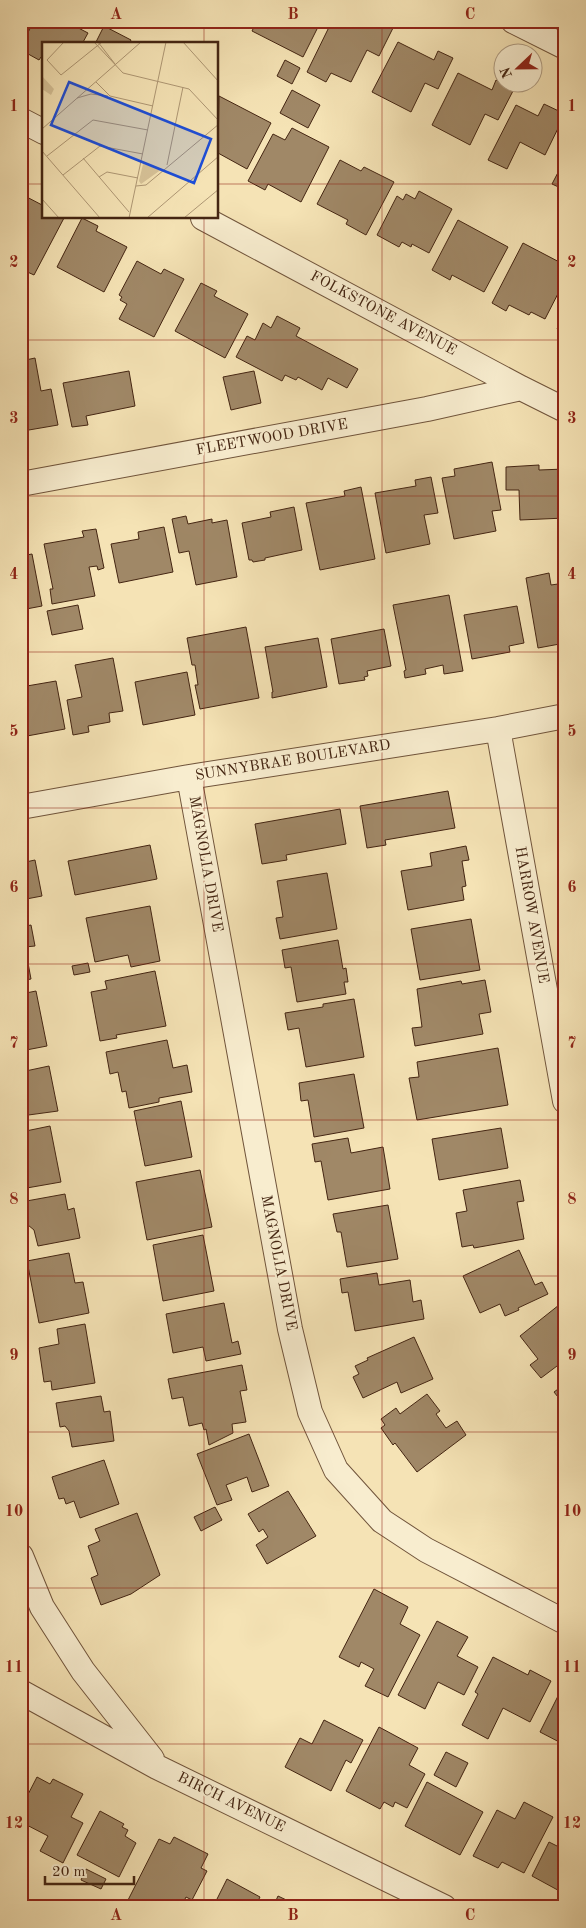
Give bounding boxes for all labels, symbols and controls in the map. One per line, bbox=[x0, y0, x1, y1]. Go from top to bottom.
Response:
text: A bbox=[110, 7, 122, 23]
text: B bbox=[287, 7, 299, 23]
text: C bbox=[465, 7, 475, 23]
inset map bbox=[42, 42, 219, 219]
north arrow bbox=[494, 42, 544, 92]
text: N bbox=[498, 65, 515, 80]
text: 1 bbox=[9, 99, 19, 115]
text: 1 bbox=[567, 99, 577, 115]
text: 2 bbox=[9, 255, 19, 271]
text: 2 bbox=[567, 255, 577, 271]
street label: FOLKSTONE AVENUE bbox=[307, 269, 459, 359]
text: 3 bbox=[9, 411, 19, 427]
text: 3 bbox=[567, 411, 577, 427]
street label: FLEETWOOD DRIVE bbox=[195, 417, 349, 459]
text: 4 bbox=[9, 567, 19, 583]
text: 4 bbox=[567, 567, 577, 583]
text: 5 bbox=[9, 724, 19, 740]
text: 5 bbox=[567, 724, 577, 740]
street label: SUNNYBRAE BOULEVARD bbox=[194, 738, 392, 784]
street label: MAGNOLIA DRIVE bbox=[186, 795, 224, 933]
street label: HARROW AVENUE bbox=[512, 845, 550, 985]
text: 6 bbox=[9, 880, 19, 896]
text: 6 bbox=[567, 880, 577, 896]
text: 7 bbox=[9, 1036, 19, 1052]
text: 7 bbox=[567, 1036, 577, 1052]
text: 8 bbox=[9, 1192, 19, 1208]
text: 8 bbox=[567, 1192, 577, 1208]
street label: MAGNOLIA DRIVE bbox=[257, 1194, 299, 1332]
text: 9 bbox=[9, 1348, 19, 1364]
text: 9 bbox=[567, 1348, 577, 1364]
text: 10 bbox=[5, 1504, 23, 1520]
text: 10 bbox=[563, 1504, 581, 1520]
text: 11 bbox=[5, 1660, 23, 1676]
text: 11 bbox=[563, 1660, 581, 1676]
street label: BIRCH AVENUE bbox=[175, 1770, 287, 1836]
text: 12 bbox=[5, 1816, 23, 1832]
text: 12 bbox=[563, 1816, 581, 1832]
scale bar bbox=[45, 1853, 134, 1885]
text: 20 m bbox=[52, 1865, 86, 1880]
text: A bbox=[110, 1908, 122, 1924]
text: B bbox=[287, 1908, 299, 1924]
text: C bbox=[465, 1908, 475, 1924]

